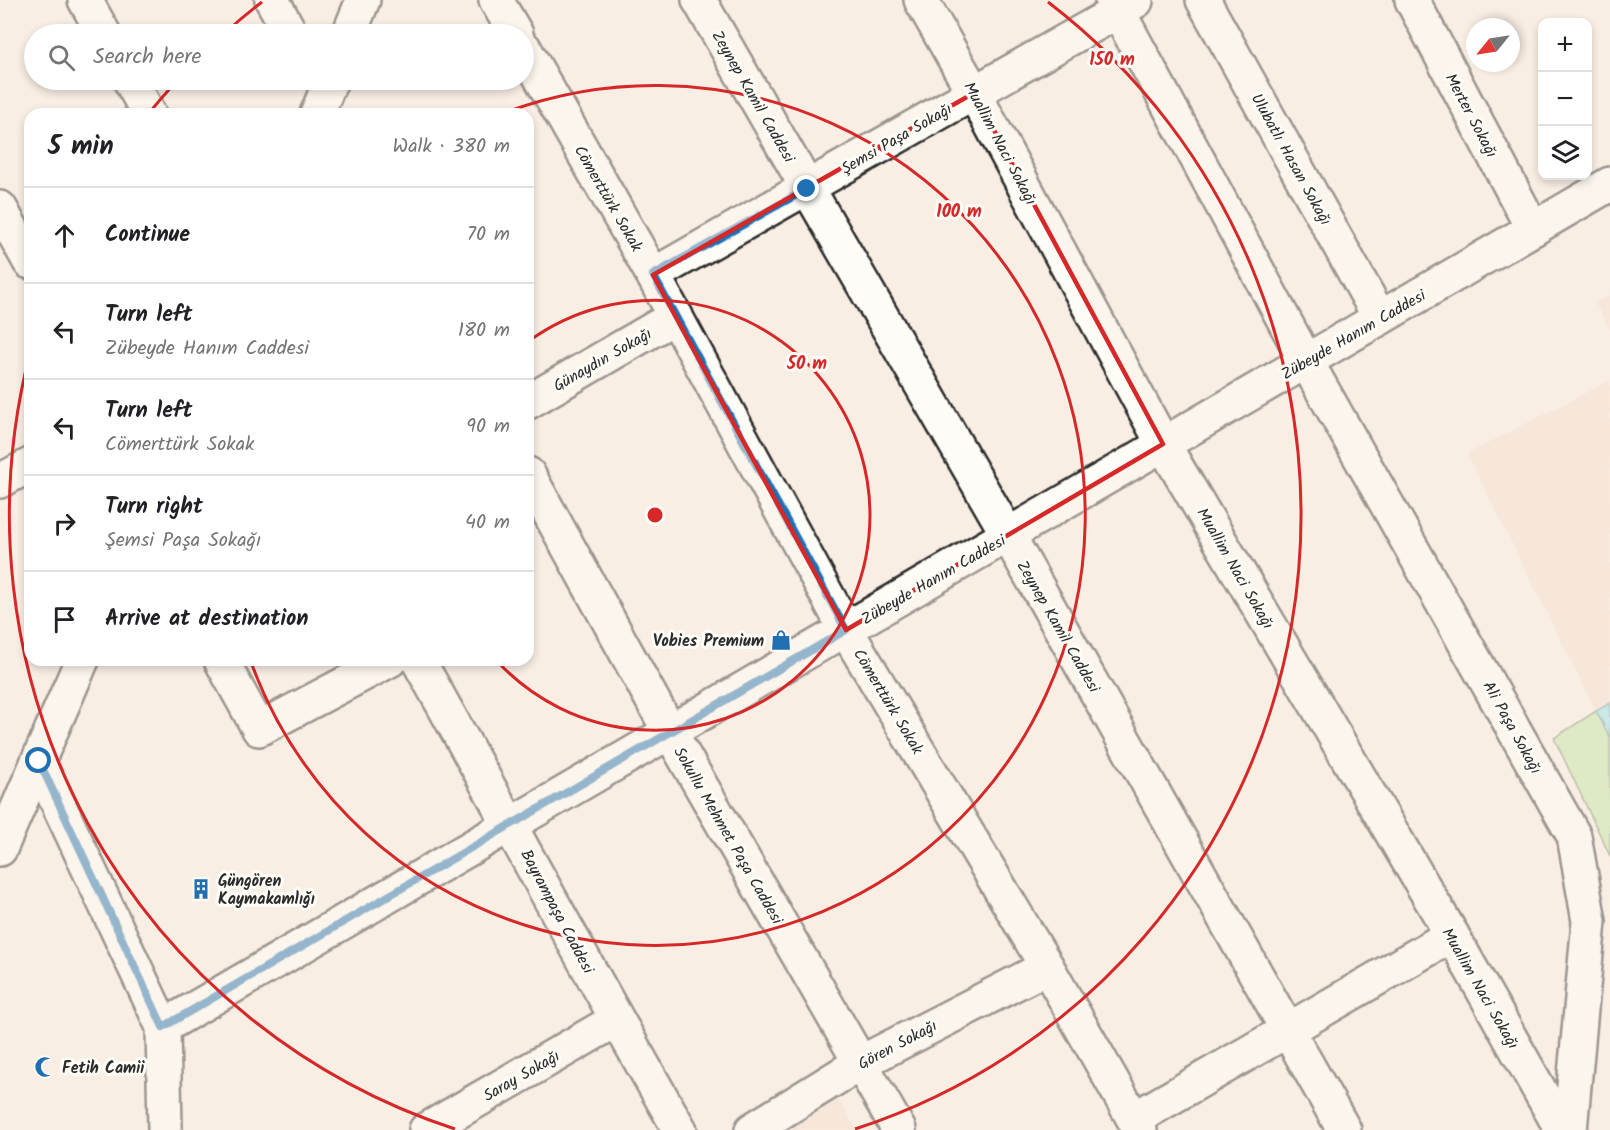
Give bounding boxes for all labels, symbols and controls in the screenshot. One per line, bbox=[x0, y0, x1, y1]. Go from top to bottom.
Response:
north arrow bbox=[1466, 18, 1520, 72]
map controls bbox=[1538, 18, 1592, 180]
button: + bbox=[1538, 18, 1592, 72]
search box bbox=[24, 24, 534, 90]
street label: Zeynep Kamil Caddesi bbox=[705, 26, 801, 169]
text: Search here bbox=[93, 40, 201, 75]
icon: search bbox=[45, 41, 78, 74]
text: 150 m bbox=[1089, 46, 1135, 75]
street label: Merter Sokağı bbox=[1438, 69, 1503, 162]
button: − bbox=[1538, 72, 1592, 126]
street label: Muallim Naci Sokağı bbox=[957, 77, 1043, 210]
street label: Ulubatlı Hasan Sokağı bbox=[1244, 89, 1337, 230]
street label: Şemsi Paşa Sokağı bbox=[836, 97, 957, 181]
text: 5 min bbox=[48, 126, 114, 168]
button: layers bbox=[1538, 126, 1592, 180]
text: Walk · 380 m bbox=[393, 131, 510, 163]
street label: Cömerttürk Sokak bbox=[567, 141, 649, 257]
route end bbox=[793, 175, 819, 201]
text: 100 m bbox=[936, 198, 982, 227]
text: Continue bbox=[105, 218, 190, 253]
icon: ahead bbox=[48, 219, 81, 252]
text: 70 m bbox=[467, 219, 510, 251]
street label: Zübeyde Hanım Caddesi bbox=[1277, 283, 1432, 387]
text: Turn left bbox=[105, 298, 192, 333]
icon: left bbox=[48, 315, 81, 348]
text: 180 m bbox=[458, 315, 510, 347]
street label: Günaydın Sokağı bbox=[549, 322, 657, 399]
text: Zübeyde Hanım Caddesi bbox=[105, 333, 309, 365]
text: 50 m bbox=[786, 350, 827, 379]
text: Turn left bbox=[105, 394, 192, 429]
icon: left bbox=[48, 411, 81, 444]
text: 90 m bbox=[466, 411, 510, 443]
text: Cömerttürk Sokak bbox=[105, 429, 254, 461]
text: Turn right bbox=[105, 490, 203, 525]
street label: Muallim Naci Sokağı bbox=[1190, 503, 1280, 634]
centre of rings bbox=[645, 505, 665, 525]
icon: right bbox=[48, 507, 81, 540]
text: 40 m bbox=[465, 507, 510, 539]
text: Şemsi Paşa Sokağı bbox=[105, 525, 261, 557]
street label: Zübeyde Hanım Caddesi bbox=[857, 528, 1012, 632]
street label: Zeynep Kamil Caddesi bbox=[1010, 556, 1106, 699]
text: Arrive at destination bbox=[105, 602, 308, 637]
icon: arrive bbox=[48, 603, 81, 636]
shop icon: Vobies Premium bbox=[769, 628, 793, 652]
place label: Vobies Premium bbox=[653, 629, 764, 654]
street label: Cömerttürk Sokak bbox=[846, 644, 929, 760]
street label: Ali Paşa Sokağı bbox=[1476, 677, 1548, 779]
street label: Sokullu Mehmet Paşa Caddesi bbox=[666, 742, 790, 930]
route start bbox=[25, 747, 51, 773]
street label: Bayrampaşa Caddesi bbox=[513, 845, 601, 979]
place label: Güngören Kaymakamlığı bbox=[218, 869, 315, 912]
building icon: Güngören Kaymakamlığı bbox=[189, 877, 213, 901]
street label: Muallim Naci Sokağı bbox=[1435, 923, 1525, 1054]
street label: Gören Sokağı bbox=[853, 1014, 942, 1077]
street label: Saray Sokağı bbox=[479, 1044, 565, 1108]
mosque icon: Fetih Camii bbox=[33, 1055, 57, 1079]
place label: Fetih Camii bbox=[62, 1056, 145, 1081]

